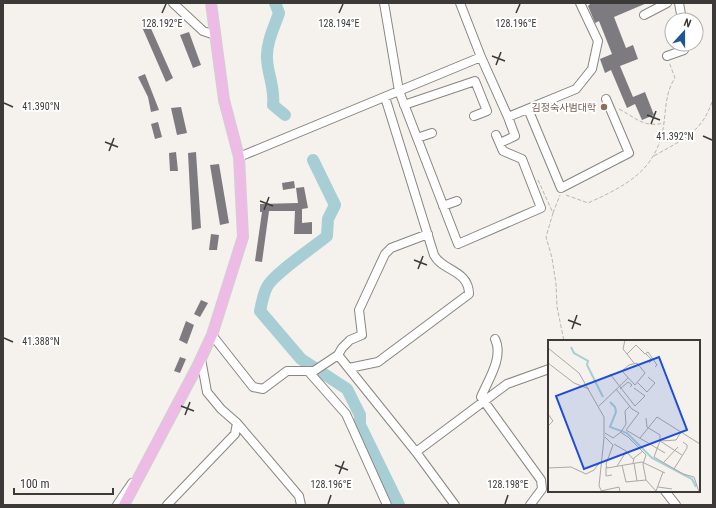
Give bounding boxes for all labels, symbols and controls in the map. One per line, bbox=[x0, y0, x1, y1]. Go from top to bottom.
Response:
north arrow bbox=[664, 12, 704, 52]
text: N bbox=[682, 16, 693, 30]
text: 128.192°E bbox=[142, 18, 183, 29]
text: 128.194°E bbox=[319, 18, 360, 29]
text: 128.196°E bbox=[496, 18, 537, 29]
text: 41.390°N bbox=[22, 101, 60, 112]
place label: 김정숙사범대학 bbox=[532, 102, 597, 113]
marker: 김정숙사범대학 bbox=[599, 102, 609, 112]
text: 41.392°N bbox=[656, 131, 694, 142]
text: 41.388°N bbox=[22, 336, 60, 347]
inset map bbox=[548, 340, 700, 492]
scale bar bbox=[14, 470, 113, 496]
text: 100 m bbox=[20, 477, 50, 491]
text: 128.196°E bbox=[311, 479, 352, 490]
text: 128.198°E bbox=[488, 479, 529, 490]

